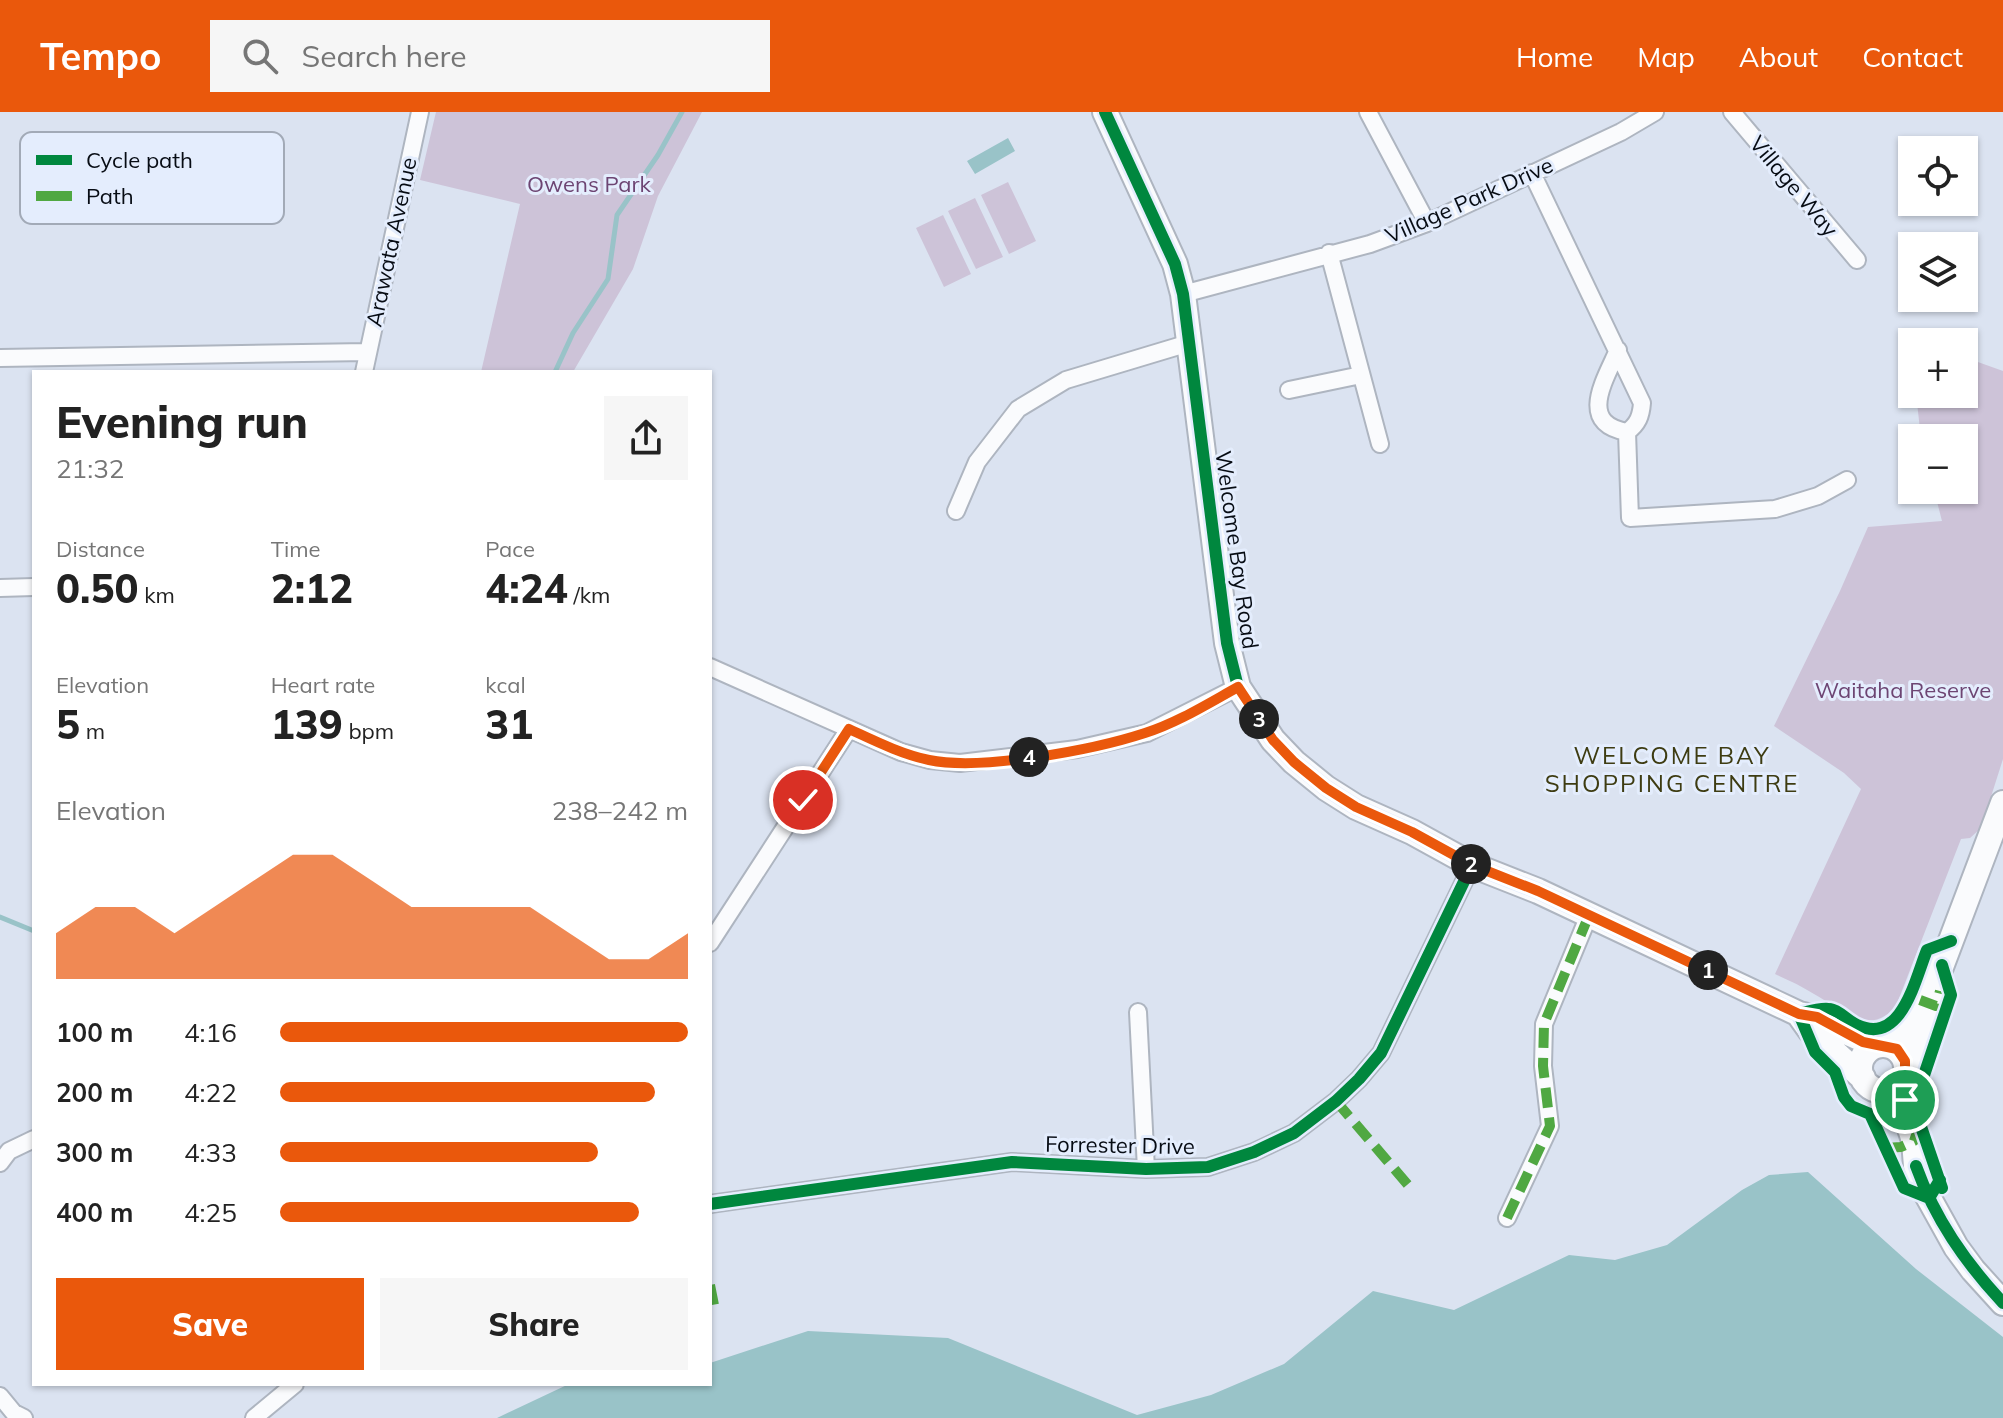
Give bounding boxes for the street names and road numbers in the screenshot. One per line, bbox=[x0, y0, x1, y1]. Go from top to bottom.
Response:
street label: Village Way bbox=[1744, 130, 1845, 242]
street label: Village Park Drive bbox=[1381, 151, 1557, 249]
street label: Arawata Avenue bbox=[359, 155, 423, 329]
street label: Welcome Bay Road bbox=[1209, 449, 1265, 651]
street label: Forrester Drive bbox=[1045, 1130, 1195, 1160]

